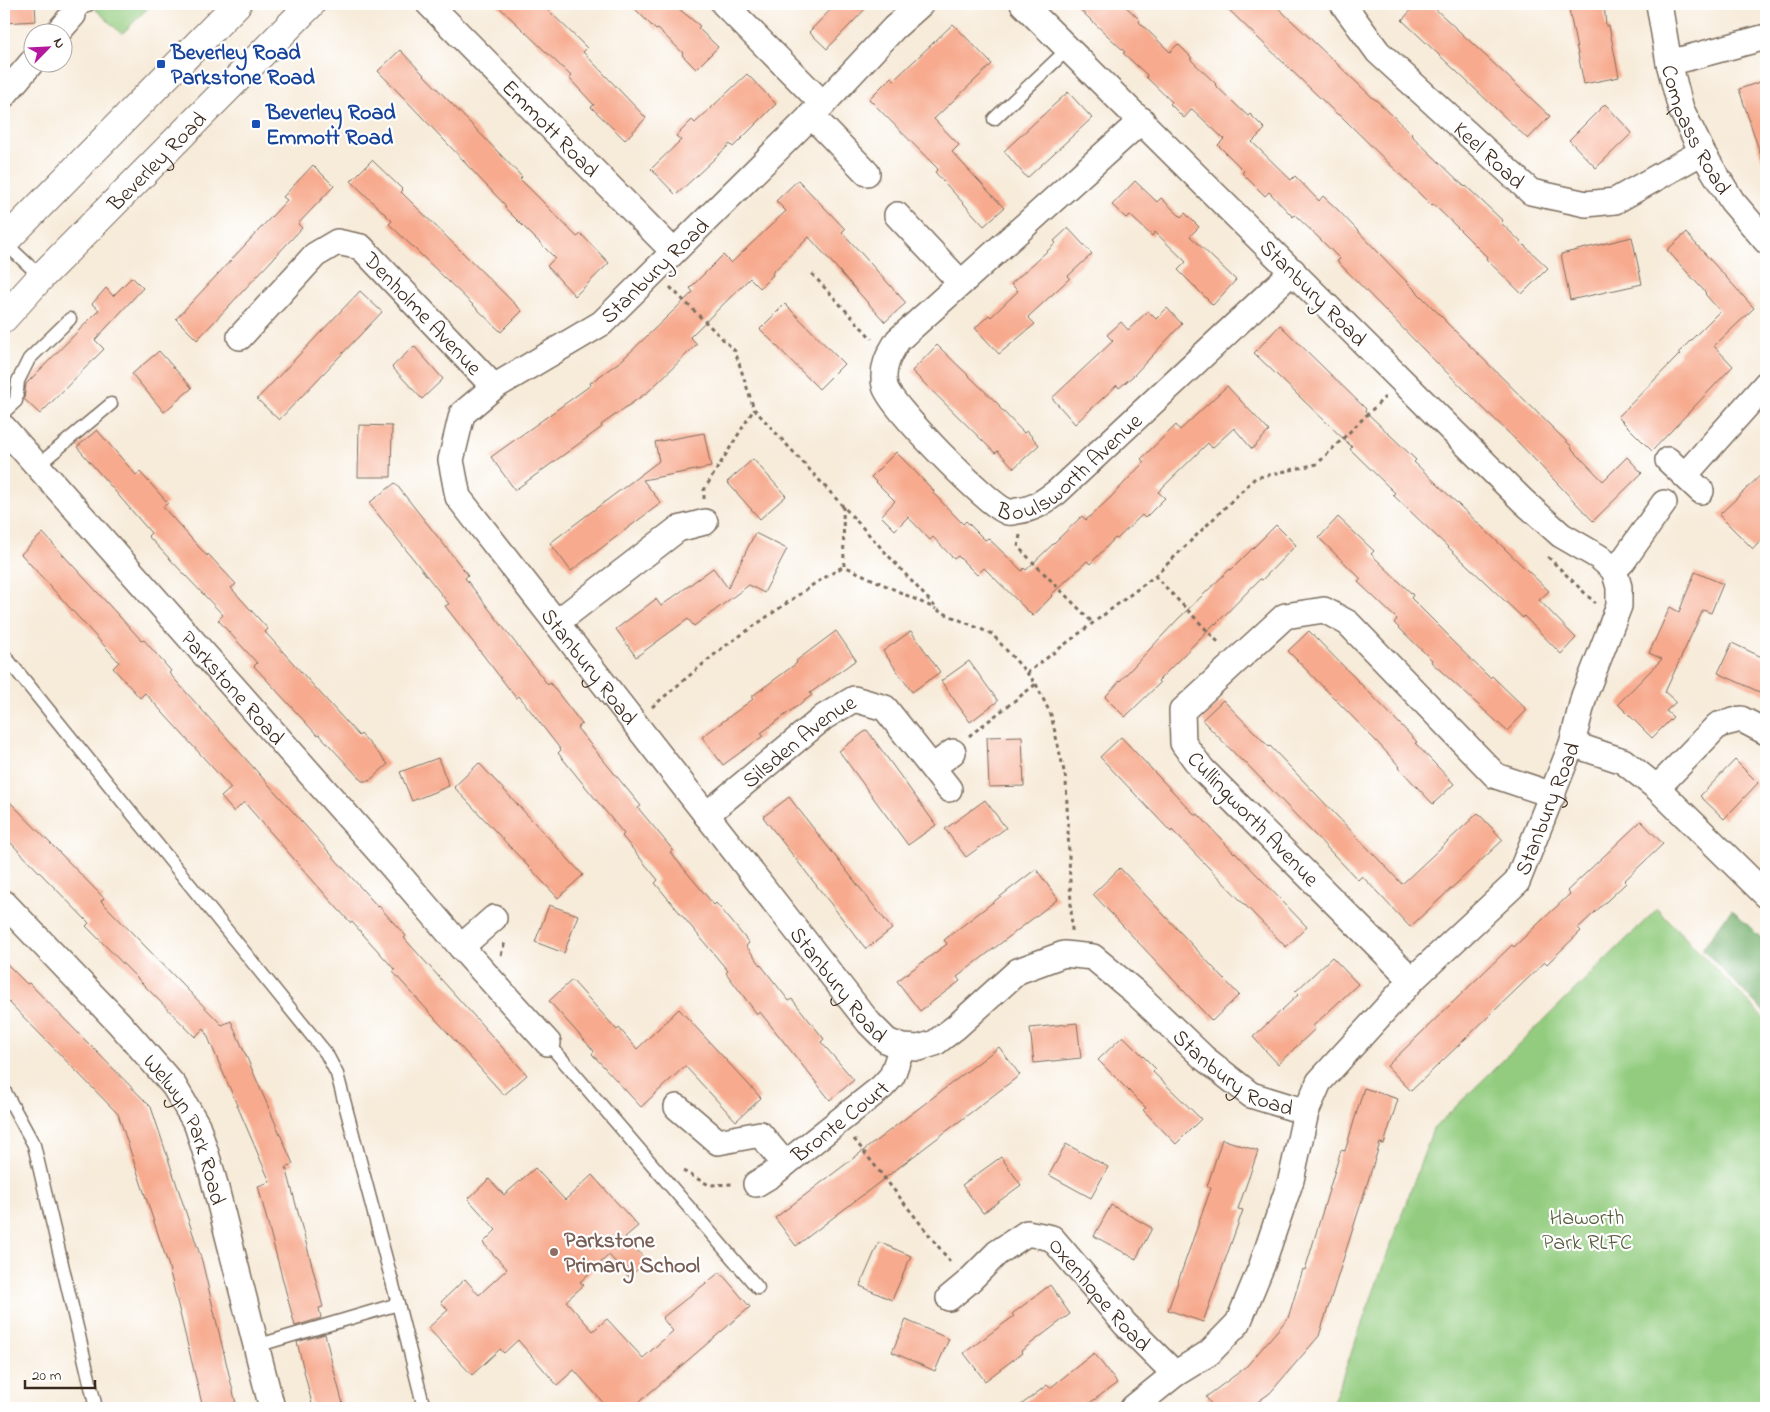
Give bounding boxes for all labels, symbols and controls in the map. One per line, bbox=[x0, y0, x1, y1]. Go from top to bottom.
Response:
north arrow bbox=[22, 22, 72, 72]
text: N bbox=[47, 35, 70, 52]
place label: Beverley Road Parkstone Road bbox=[170, 38, 315, 95]
marker: Beverley Road Parkstone Road bbox=[155, 58, 167, 70]
street label: Compass Road bbox=[1651, 62, 1738, 202]
street label: Emmott Road bbox=[493, 73, 605, 186]
place label: Beverley Road Emmott Road bbox=[265, 98, 396, 155]
street label: Beverley Road bbox=[101, 105, 215, 221]
street label: Keel Road bbox=[1445, 115, 1531, 198]
marker: Beverley Road Emmott Road bbox=[250, 118, 262, 130]
street label: Stanbury Road bbox=[594, 212, 719, 333]
street label: Stanbury Road bbox=[1250, 233, 1373, 356]
street label: Denholme Avenue bbox=[354, 245, 488, 384]
street label: Boulsworth Avenue bbox=[989, 407, 1151, 531]
street label: Stanbury Road bbox=[532, 602, 644, 733]
street label: Parkstone Road bbox=[171, 625, 291, 754]
street label: Silsden Avenue bbox=[736, 688, 863, 797]
street label: Stanbury Road bbox=[1508, 738, 1590, 881]
street label: Cullingworth Avenue bbox=[1178, 745, 1325, 896]
street label: Stanbury Road bbox=[780, 921, 893, 1051]
street label: Stanbury Road bbox=[1164, 1023, 1297, 1126]
street label: Welwyn Park Road bbox=[134, 1048, 233, 1209]
street label: Bronte Court bbox=[785, 1075, 899, 1173]
park label: Haworth Park RLFC bbox=[1542, 1203, 1632, 1260]
place label: Parkstone Primary School bbox=[564, 1226, 700, 1284]
street label: Oxenhope Road bbox=[1039, 1231, 1157, 1360]
marker: Parkstone Primary School bbox=[548, 1246, 560, 1258]
scale bar bbox=[25, 1357, 95, 1389]
text: 20 m bbox=[32, 1365, 62, 1387]

